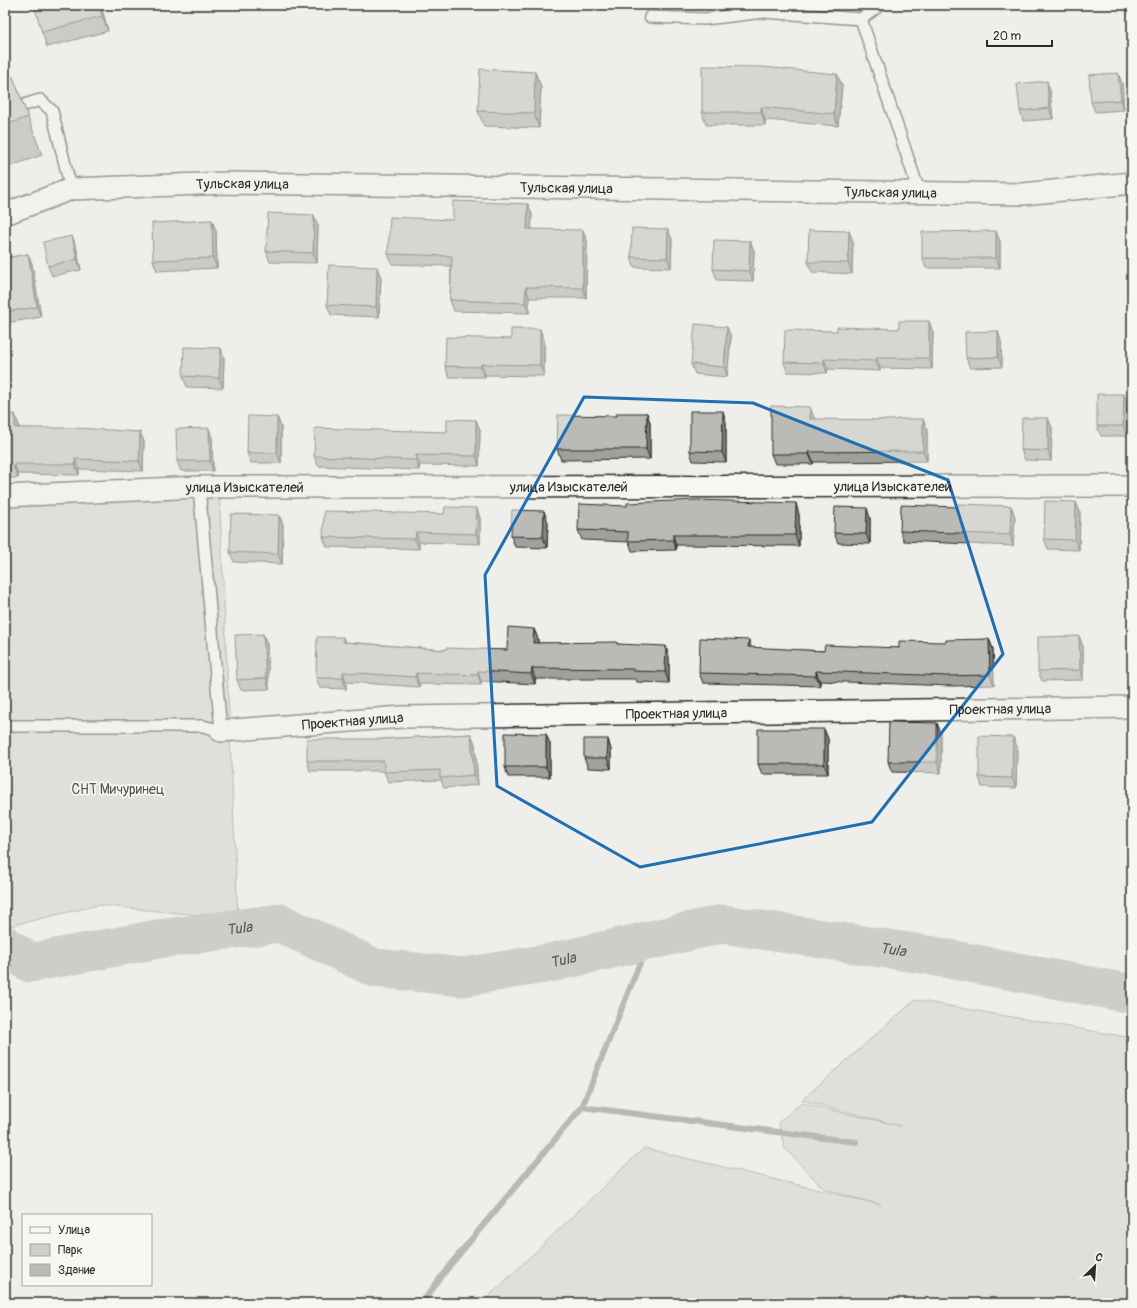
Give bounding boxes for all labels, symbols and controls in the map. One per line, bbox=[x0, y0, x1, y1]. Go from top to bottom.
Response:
scale bar bbox=[987, 22, 1052, 48]
text: 20 m bbox=[993, 29, 1022, 44]
street label: Тульская улица bbox=[196, 174, 289, 193]
street label: Тульская улица bbox=[520, 179, 613, 197]
street label: Тульская улица bbox=[844, 183, 937, 201]
street label: улица Изыскателей bbox=[184, 478, 304, 496]
street label: улица Изыскателей bbox=[509, 478, 628, 495]
street label: улица Изыскателей bbox=[833, 478, 952, 495]
street label: Проектная улица bbox=[949, 700, 1051, 718]
street label: Проектная улица bbox=[625, 704, 727, 722]
street label: Проектная улица bbox=[301, 708, 404, 733]
park label: СНТ Мичуринец bbox=[71, 781, 165, 798]
water label: Tula bbox=[225, 917, 254, 939]
water label: Tula bbox=[879, 938, 908, 961]
water label: Tula bbox=[548, 948, 579, 972]
legend bbox=[22, 1214, 152, 1286]
text: Улица bbox=[58, 1223, 90, 1238]
text: Парк bbox=[58, 1243, 83, 1258]
north arrow bbox=[1075, 1246, 1115, 1286]
text: С bbox=[1093, 1250, 1105, 1265]
text: Здание bbox=[58, 1263, 95, 1278]

